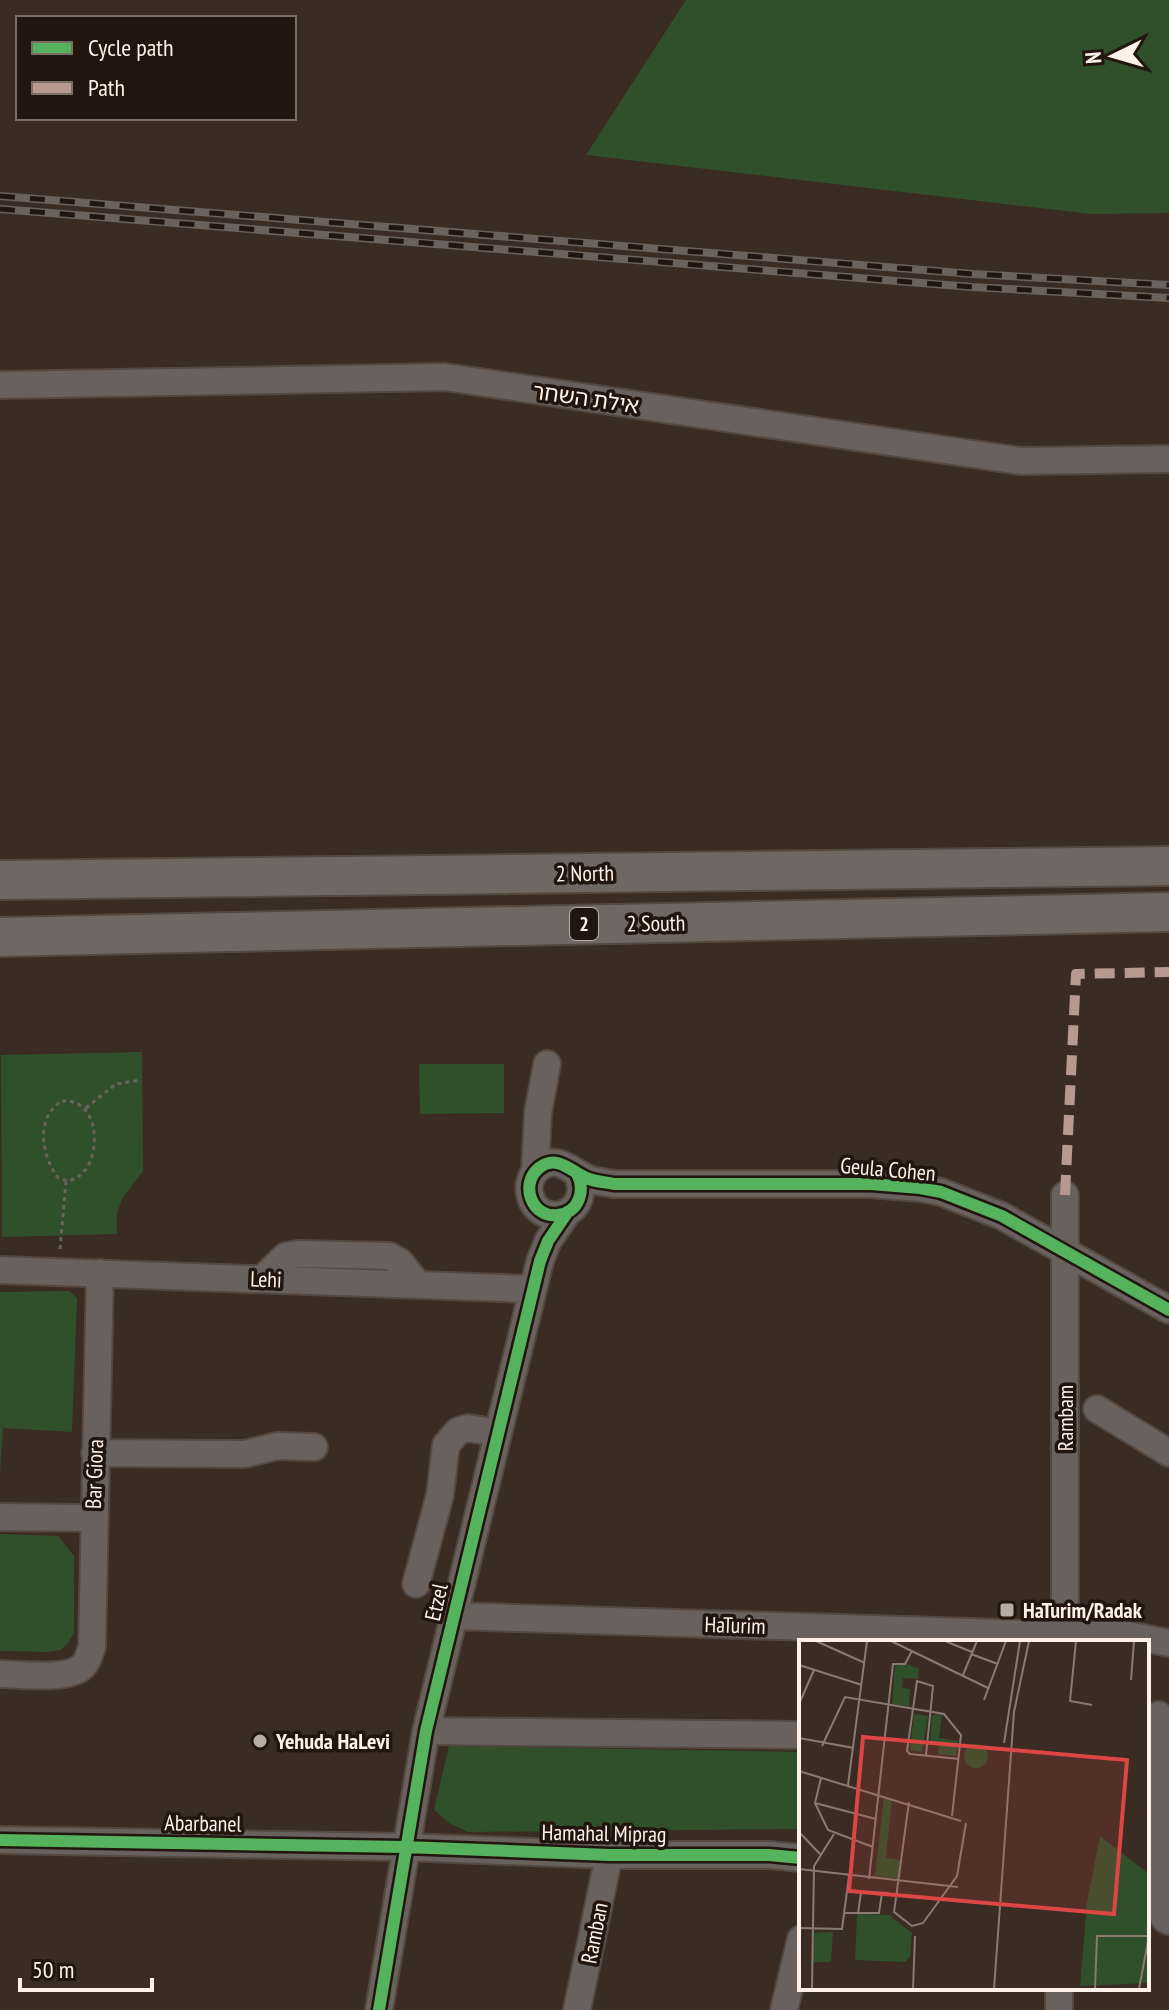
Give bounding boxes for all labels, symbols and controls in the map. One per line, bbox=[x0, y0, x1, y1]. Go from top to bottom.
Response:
legend bbox=[16, 16, 296, 120]
north arrow bbox=[1073, 16, 1153, 96]
text: Cycle path bbox=[88, 32, 174, 63]
text: N bbox=[1079, 51, 1108, 65]
text: Path bbox=[88, 72, 125, 103]
street label: אילת השחר bbox=[531, 377, 641, 419]
street label: 2 North bbox=[556, 858, 614, 888]
road number: 2 bbox=[570, 908, 598, 940]
street label: 2 South bbox=[626, 908, 686, 938]
street label: Geula Cohen bbox=[839, 1151, 937, 1187]
street label: Lehi bbox=[250, 1264, 282, 1294]
street label: Rambam bbox=[1051, 1385, 1079, 1451]
street label: Bar Giora bbox=[79, 1439, 109, 1509]
street label: Etzel bbox=[418, 1580, 454, 1623]
place label: HaTurim/Radak bbox=[1023, 1596, 1143, 1624]
marker: HaTurim/Radak bbox=[998, 1601, 1016, 1619]
street label: HaTurim bbox=[704, 1610, 766, 1640]
inset map bbox=[799, 1640, 1149, 1990]
place label: Yehuda HaLevi bbox=[275, 1727, 390, 1755]
marker: Yehuda HaLevi bbox=[251, 1732, 269, 1750]
street label: Abarbanel bbox=[164, 1808, 243, 1838]
street label: Hamahal Miprag bbox=[541, 1818, 667, 1848]
street label: Ramban bbox=[574, 1900, 614, 1966]
scale bar bbox=[20, 1942, 152, 1992]
text: 50 m bbox=[32, 1954, 74, 1985]

